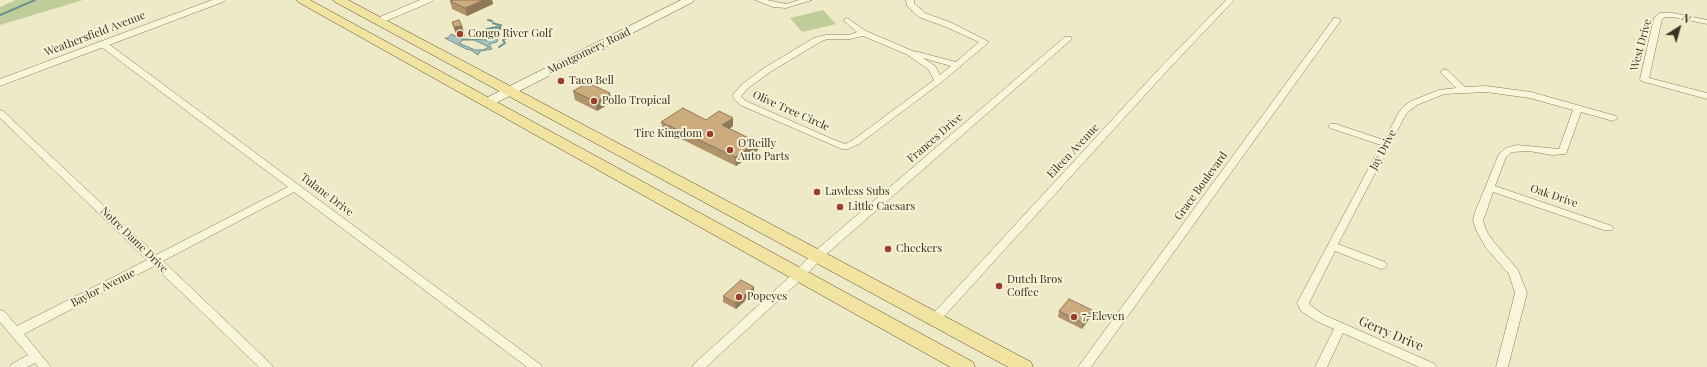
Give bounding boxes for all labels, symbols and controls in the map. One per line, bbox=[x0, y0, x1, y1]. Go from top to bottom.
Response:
north arrow bbox=[1659, 8, 1699, 48]
street label: Weathersfield Avenue bbox=[43, 9, 147, 59]
text: N bbox=[1679, 10, 1694, 26]
street label: West Drive bbox=[1628, 18, 1654, 72]
street label: Montgomery Road bbox=[545, 25, 633, 77]
place label: Congo River Golf bbox=[468, 27, 552, 41]
marker: Congo River Golf bbox=[455, 29, 465, 39]
place label: Taco Bell bbox=[569, 74, 614, 88]
marker: Taco Bell bbox=[556, 76, 566, 86]
street label: Olive Tree Circle bbox=[751, 88, 831, 134]
place label: Pollo Tropical bbox=[602, 94, 670, 108]
marker: Pollo Tropical bbox=[589, 96, 599, 106]
street label: Frances Drive bbox=[905, 110, 965, 166]
street label: Eileen Avenue bbox=[1044, 121, 1102, 181]
place label: Tire Kingdom bbox=[634, 127, 702, 141]
street label: Jay Drive bbox=[1367, 127, 1399, 173]
marker: Tire Kingdom bbox=[705, 129, 715, 139]
place label: O'Reilly Auto Parts bbox=[738, 137, 789, 163]
marker: O'Reilly Auto Parts bbox=[725, 145, 735, 155]
street label: Grace Boulevard bbox=[1172, 149, 1230, 223]
street label: Tulane Drive bbox=[298, 171, 356, 219]
street label: Oak Drive bbox=[1529, 182, 1579, 210]
place label: Lawless Subs bbox=[825, 185, 890, 199]
marker: Lawless Subs bbox=[812, 187, 822, 197]
place label: Little Caesars bbox=[848, 200, 915, 214]
marker: Little Caesars bbox=[835, 202, 845, 212]
street label: Notre Dame Drive bbox=[97, 204, 171, 276]
place label: Checkers bbox=[896, 242, 942, 256]
marker: Checkers bbox=[883, 244, 893, 254]
street label: Baylor Avenue bbox=[69, 266, 137, 310]
place label: Dutch Bros Coffee bbox=[1007, 273, 1062, 299]
marker: Dutch Bros Coffee bbox=[994, 281, 1004, 291]
place label: Popeyes bbox=[747, 290, 787, 304]
marker: Popeyes bbox=[734, 292, 744, 302]
place label: 7-Eleven bbox=[1082, 310, 1124, 324]
marker: 7-Eleven bbox=[1069, 312, 1079, 322]
street label: Gerry Drive bbox=[1356, 313, 1426, 355]

